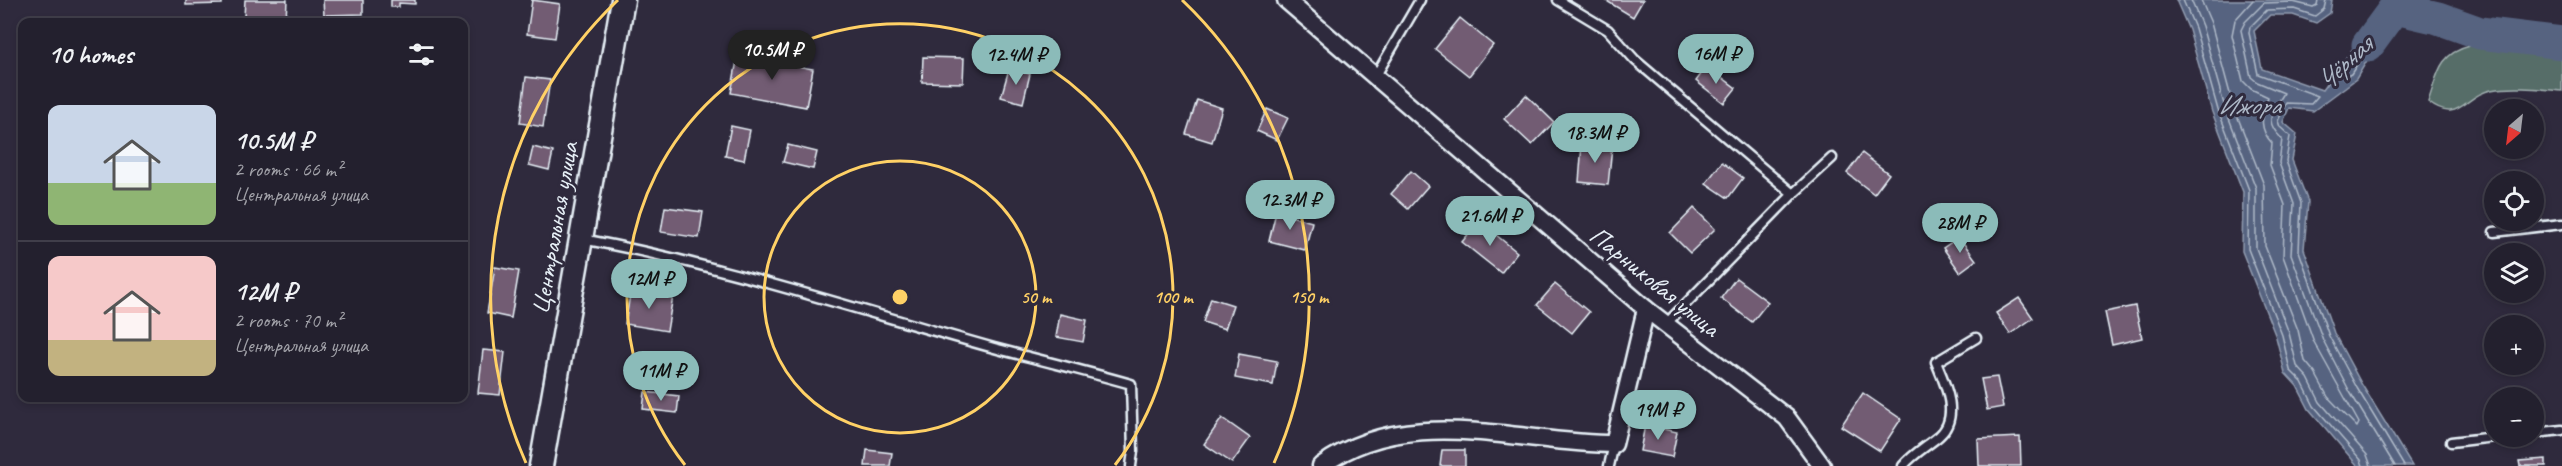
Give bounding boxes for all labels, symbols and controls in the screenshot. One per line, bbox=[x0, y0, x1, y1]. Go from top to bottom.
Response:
water label: Чёрная bbox=[2309, 26, 2382, 97]
pin: 10.5M ₽ bbox=[717, 30, 827, 81]
pin: 16M ₽ bbox=[1674, 34, 1758, 85]
pin: 12.4M ₽ bbox=[961, 35, 1071, 86]
text: 10.5M ₽ bbox=[742, 37, 802, 62]
text: 10 homes bbox=[48, 38, 133, 71]
icon: filters bbox=[405, 38, 438, 71]
text: 16M ₽ bbox=[1692, 41, 1740, 66]
text: 12.4M ₽ bbox=[986, 42, 1046, 67]
water label: Ижора bbox=[2218, 88, 2282, 122]
north arrow bbox=[2484, 99, 2544, 159]
map controls bbox=[2484, 99, 2544, 447]
pin: 18.3M ₽ bbox=[1540, 113, 1650, 164]
text: 18.3M ₽ bbox=[1565, 120, 1625, 145]
text: 10.5M ₽ bbox=[234, 124, 313, 157]
icon: home bbox=[96, 129, 168, 201]
street label: Центральная улица bbox=[523, 138, 586, 317]
text: 2 rooms · 66 m² bbox=[234, 157, 342, 182]
button: locate bbox=[2484, 171, 2544, 231]
pin: 12.3M ₽ bbox=[1235, 180, 1345, 231]
text: Центральная улица bbox=[234, 182, 368, 207]
text: 12.3M ₽ bbox=[1260, 187, 1320, 212]
pin: 21.6M ₽ bbox=[1435, 196, 1545, 247]
text: 21.6M ₽ bbox=[1459, 203, 1521, 228]
pin: 28M ₽ bbox=[1918, 203, 2002, 254]
text: 28M ₽ bbox=[1936, 210, 1984, 235]
street label: Парниковая улица bbox=[1583, 219, 1728, 345]
button: layers bbox=[2484, 243, 2544, 303]
pin: 12M ₽ bbox=[607, 259, 691, 310]
text: 12M ₽ bbox=[625, 266, 673, 291]
text: 12M ₽ bbox=[234, 275, 296, 308]
icon: home bbox=[96, 280, 168, 352]
text: 50 m bbox=[1021, 286, 1053, 308]
text: 100 m bbox=[1154, 286, 1194, 308]
text: 150 m bbox=[1290, 286, 1330, 308]
centre of rings bbox=[890, 287, 910, 307]
text: 2 rooms · 70 m² bbox=[234, 308, 342, 333]
button: + bbox=[2484, 315, 2544, 375]
text: Центральная улица bbox=[234, 333, 368, 358]
pin: 11M ₽ bbox=[619, 351, 703, 402]
text: 11M ₽ bbox=[637, 358, 685, 383]
button: − bbox=[2484, 387, 2544, 447]
pin: 19M ₽ bbox=[1616, 390, 1700, 441]
text: 19M ₽ bbox=[1634, 397, 1682, 422]

